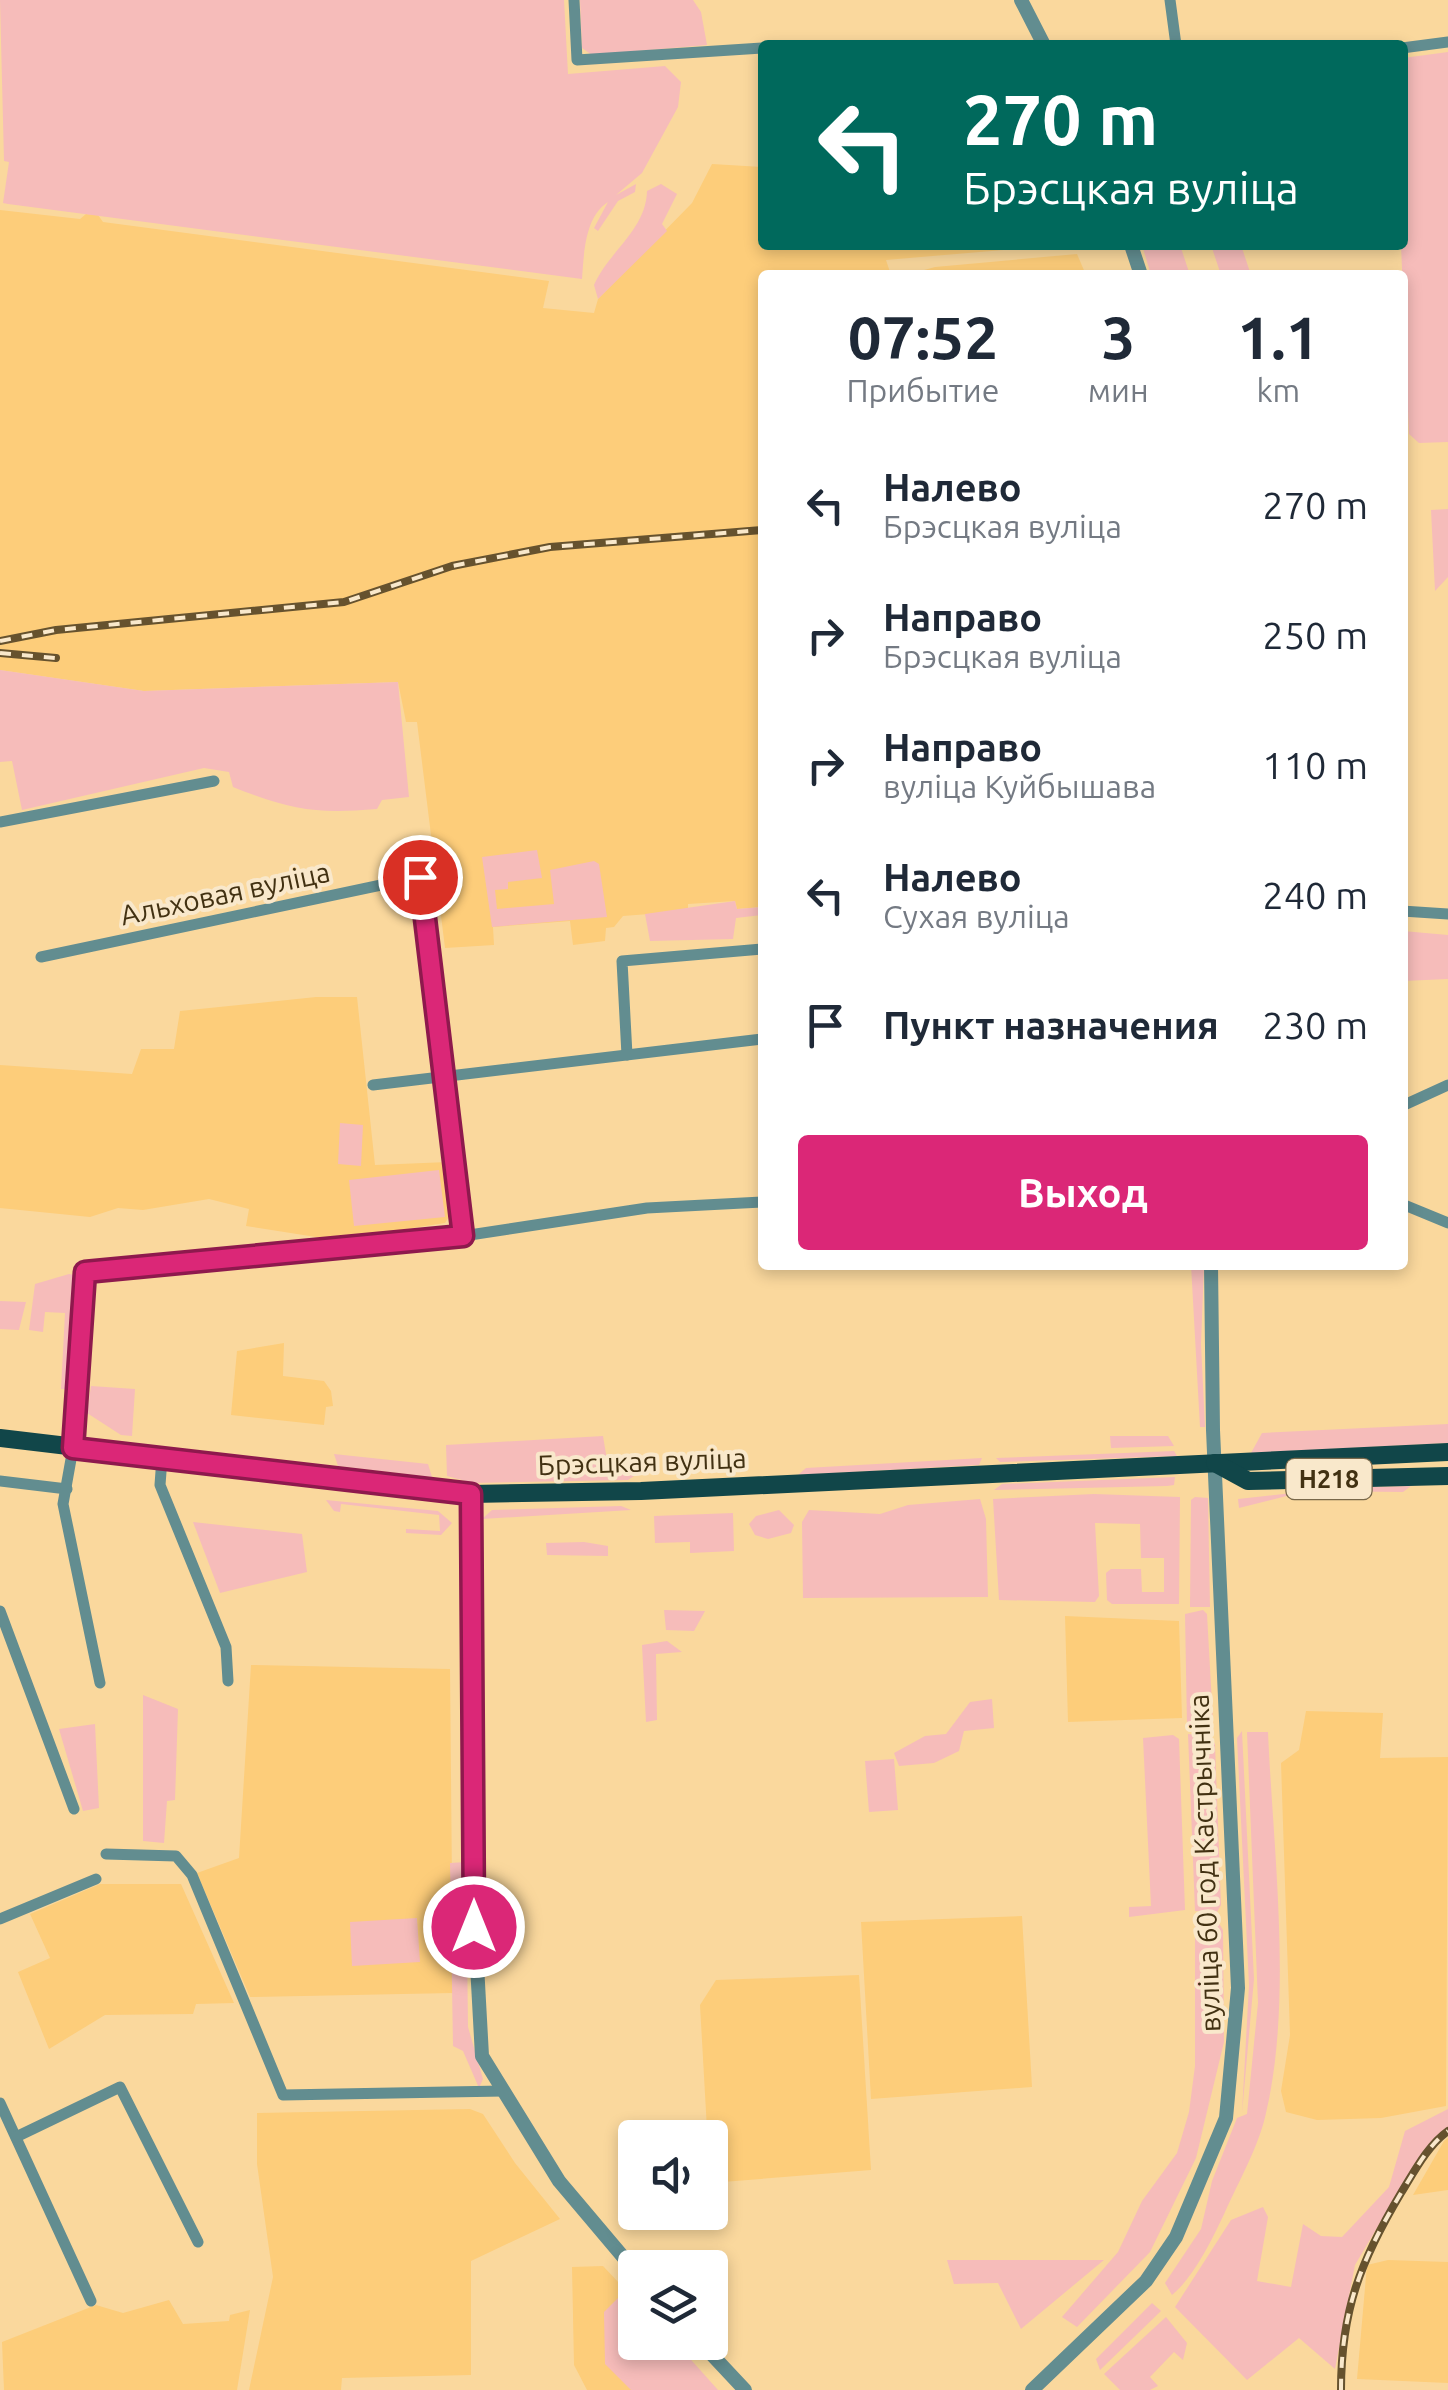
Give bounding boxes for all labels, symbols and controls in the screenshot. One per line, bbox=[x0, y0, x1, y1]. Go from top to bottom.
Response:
icon: left bbox=[798, 80, 928, 210]
text: 270 m bbox=[963, 80, 1158, 158]
text: Брэсцкая вуліца bbox=[963, 162, 1299, 213]
text: 07:52 bbox=[848, 303, 998, 370]
text: 3 bbox=[1101, 303, 1135, 370]
text: 1.1 bbox=[1237, 303, 1320, 370]
text: Прибытие bbox=[846, 372, 999, 408]
text: мин bbox=[1088, 372, 1149, 408]
text: km bbox=[1256, 372, 1300, 408]
text: Налево bbox=[883, 466, 1022, 508]
icon: left bbox=[798, 478, 853, 533]
text: 270 m bbox=[1262, 484, 1368, 526]
text: Брэсцкая вуліца bbox=[883, 508, 1122, 544]
text: Направо bbox=[883, 596, 1042, 638]
icon: right bbox=[798, 608, 853, 663]
text: 250 m bbox=[1262, 614, 1368, 656]
text: Брэсцкая вуліца bbox=[883, 638, 1122, 674]
text: Направо bbox=[883, 726, 1042, 768]
icon: right bbox=[798, 738, 853, 793]
text: 110 m bbox=[1262, 744, 1368, 786]
text: вуліца Куйбышава bbox=[883, 768, 1156, 804]
pin bbox=[378, 835, 463, 920]
icon: arrive bbox=[393, 850, 448, 905]
street label: Альховая вуліца bbox=[117, 856, 333, 930]
text: Налево bbox=[883, 856, 1022, 898]
icon: left bbox=[798, 868, 853, 923]
text: 240 m bbox=[1262, 874, 1368, 916]
text: Сухая вуліца bbox=[883, 898, 1070, 934]
icon: arrive bbox=[798, 998, 853, 1053]
text: Пункт назначения bbox=[883, 1004, 1219, 1046]
text: 230 m bbox=[1262, 1004, 1368, 1046]
button: Выход bbox=[798, 1135, 1368, 1250]
street label: Брэсцкая вуліца bbox=[537, 1442, 747, 1480]
road number: Н218 bbox=[1286, 1459, 1372, 1499]
street label: вуліца 60 год Кастрычніка bbox=[1183, 1693, 1225, 2033]
position arrow bbox=[422, 1875, 526, 1979]
map controls bbox=[618, 2120, 728, 2360]
button: sound bbox=[618, 2120, 728, 2230]
button: layers bbox=[618, 2250, 728, 2360]

